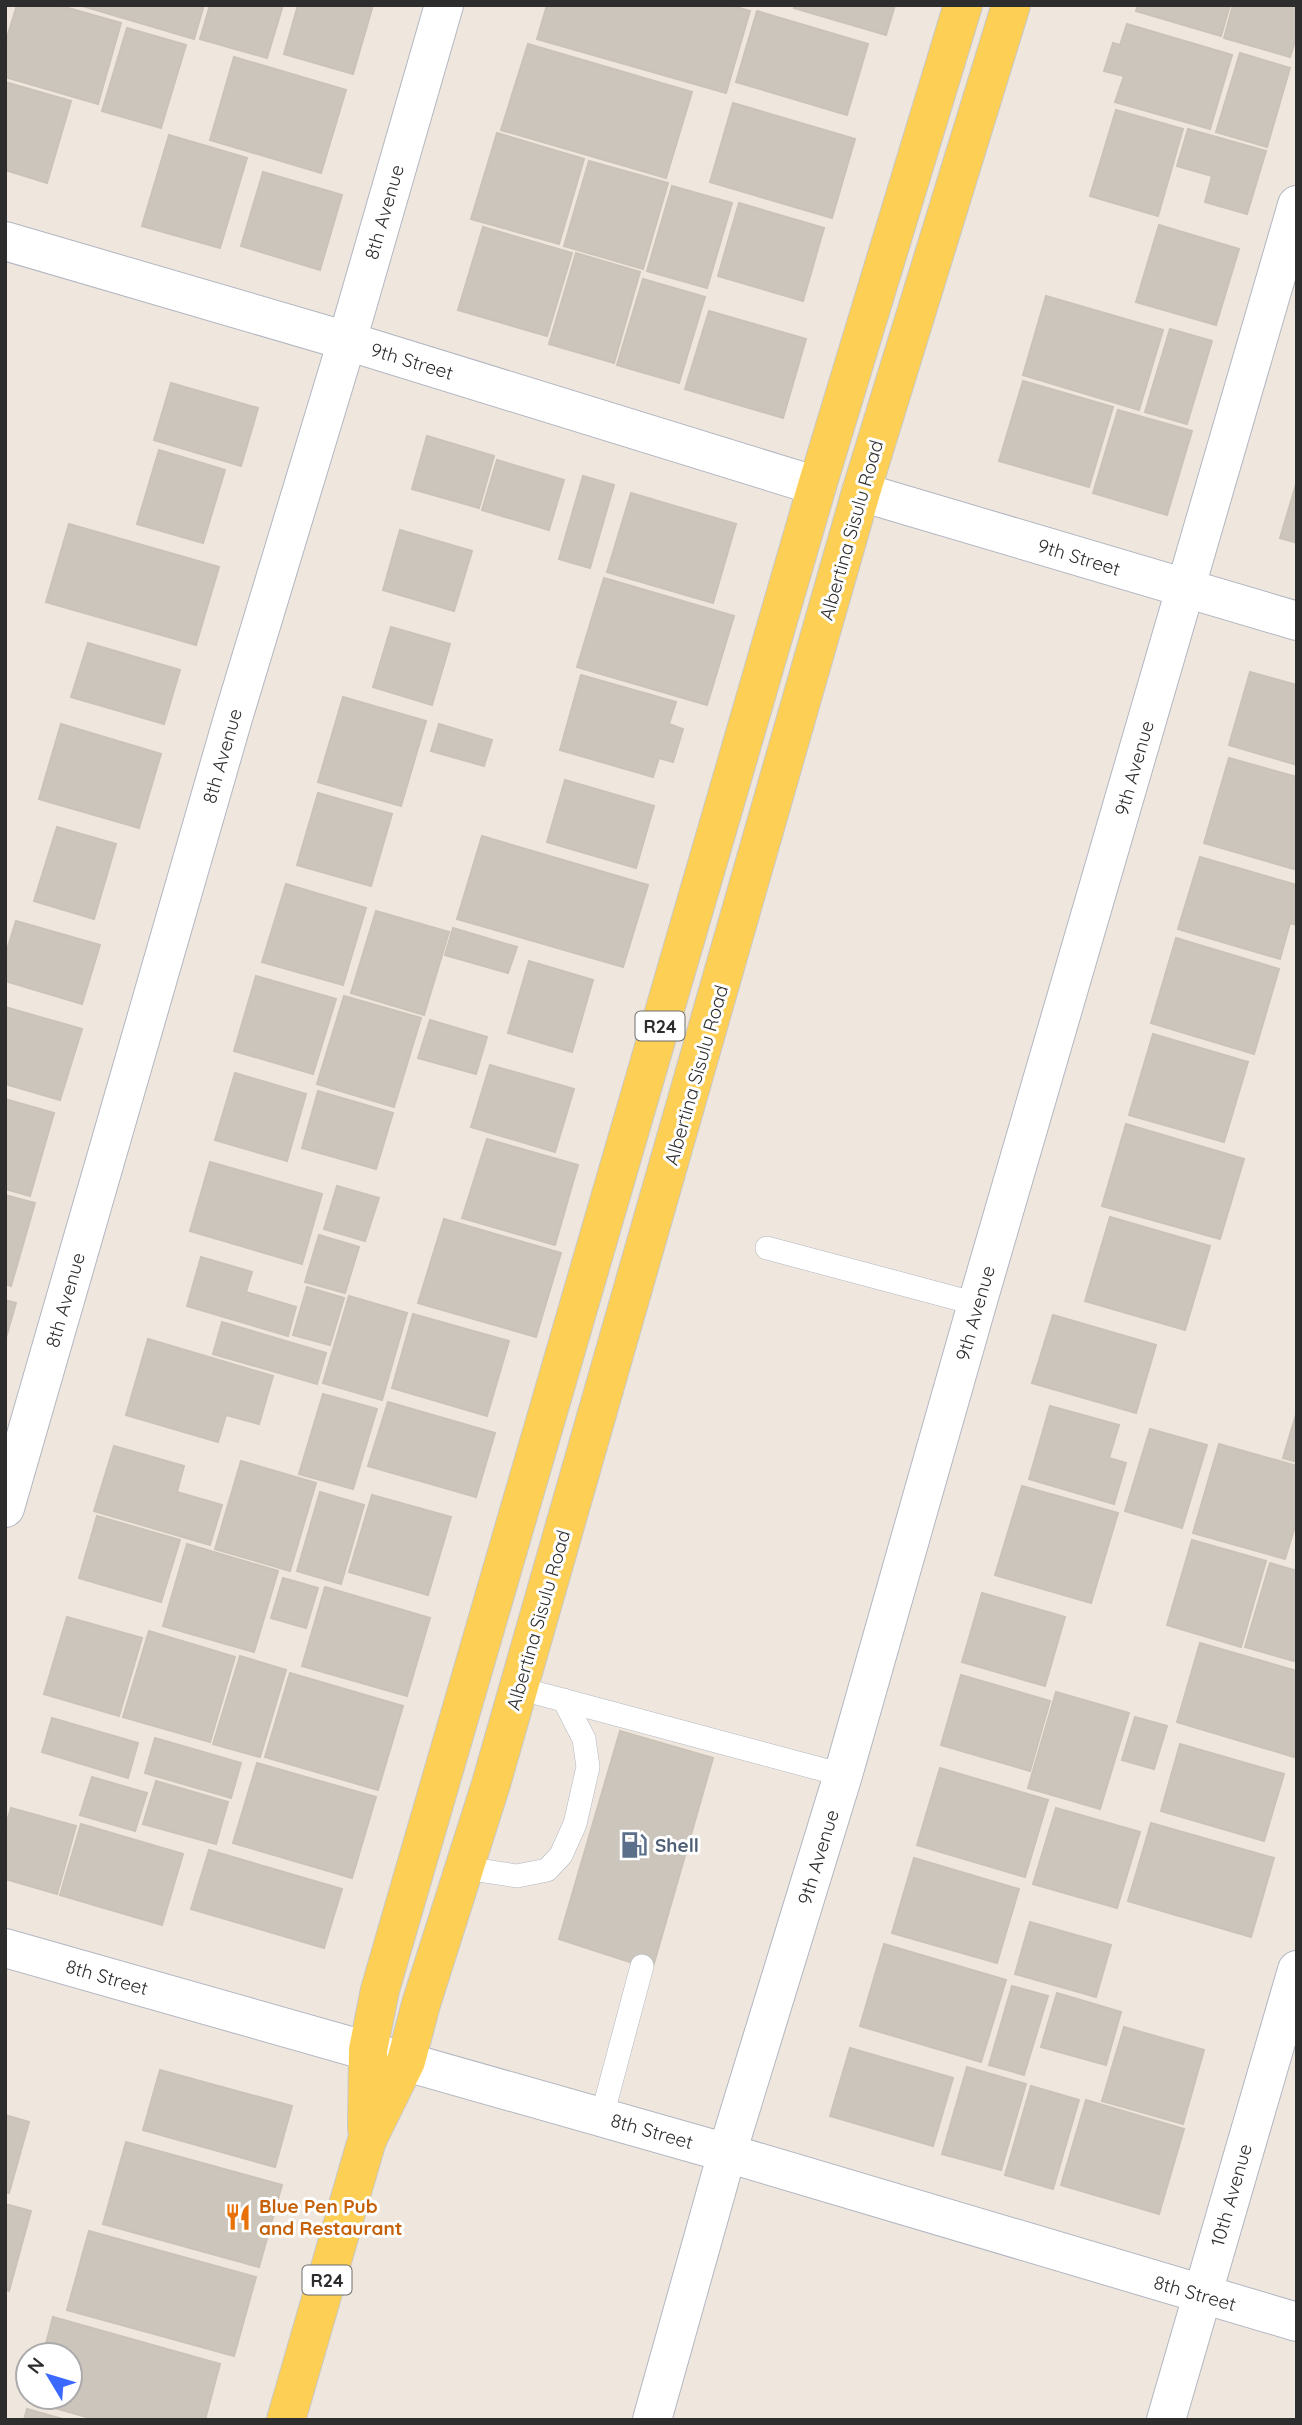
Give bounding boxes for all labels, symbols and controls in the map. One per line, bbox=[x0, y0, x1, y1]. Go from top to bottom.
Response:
street label: 8th Avenue bbox=[359, 162, 409, 262]
street label: 9th Street bbox=[368, 337, 456, 385]
street label: Albertina Sisulu Road bbox=[814, 437, 888, 623]
street label: 9th Street bbox=[1035, 533, 1123, 581]
street label: 8th Avenue bbox=[197, 706, 247, 806]
street label: 9th Avenue bbox=[1109, 718, 1159, 818]
street label: Albertina Sisulu Road bbox=[659, 982, 733, 1168]
road number: R24 bbox=[636, 1012, 684, 1041]
street label: 8th Avenue bbox=[40, 1250, 90, 1350]
street label: 9th Avenue bbox=[950, 1263, 1000, 1363]
street label: Albertina Sisulu Road bbox=[501, 1527, 575, 1713]
street label: 9th Avenue bbox=[792, 1807, 844, 1907]
fuel station icon: Shell bbox=[619, 1830, 649, 1860]
place label: Shell bbox=[655, 1833, 699, 1857]
street label: 8th Street bbox=[63, 1954, 151, 2000]
street label: 8th Street bbox=[608, 2108, 696, 2154]
street label: 10th Avenue bbox=[1205, 2141, 1257, 2249]
place label: Blue Pen Pub and Restaurant bbox=[259, 2194, 403, 2240]
restaurant icon: Blue Pen Pub and Restaurant bbox=[223, 2202, 253, 2232]
road number: R24 bbox=[302, 2266, 352, 2294]
street label: 8th Street bbox=[1151, 2270, 1239, 2316]
north arrow bbox=[14, 2341, 84, 2411]
text: N bbox=[22, 2353, 49, 2378]

